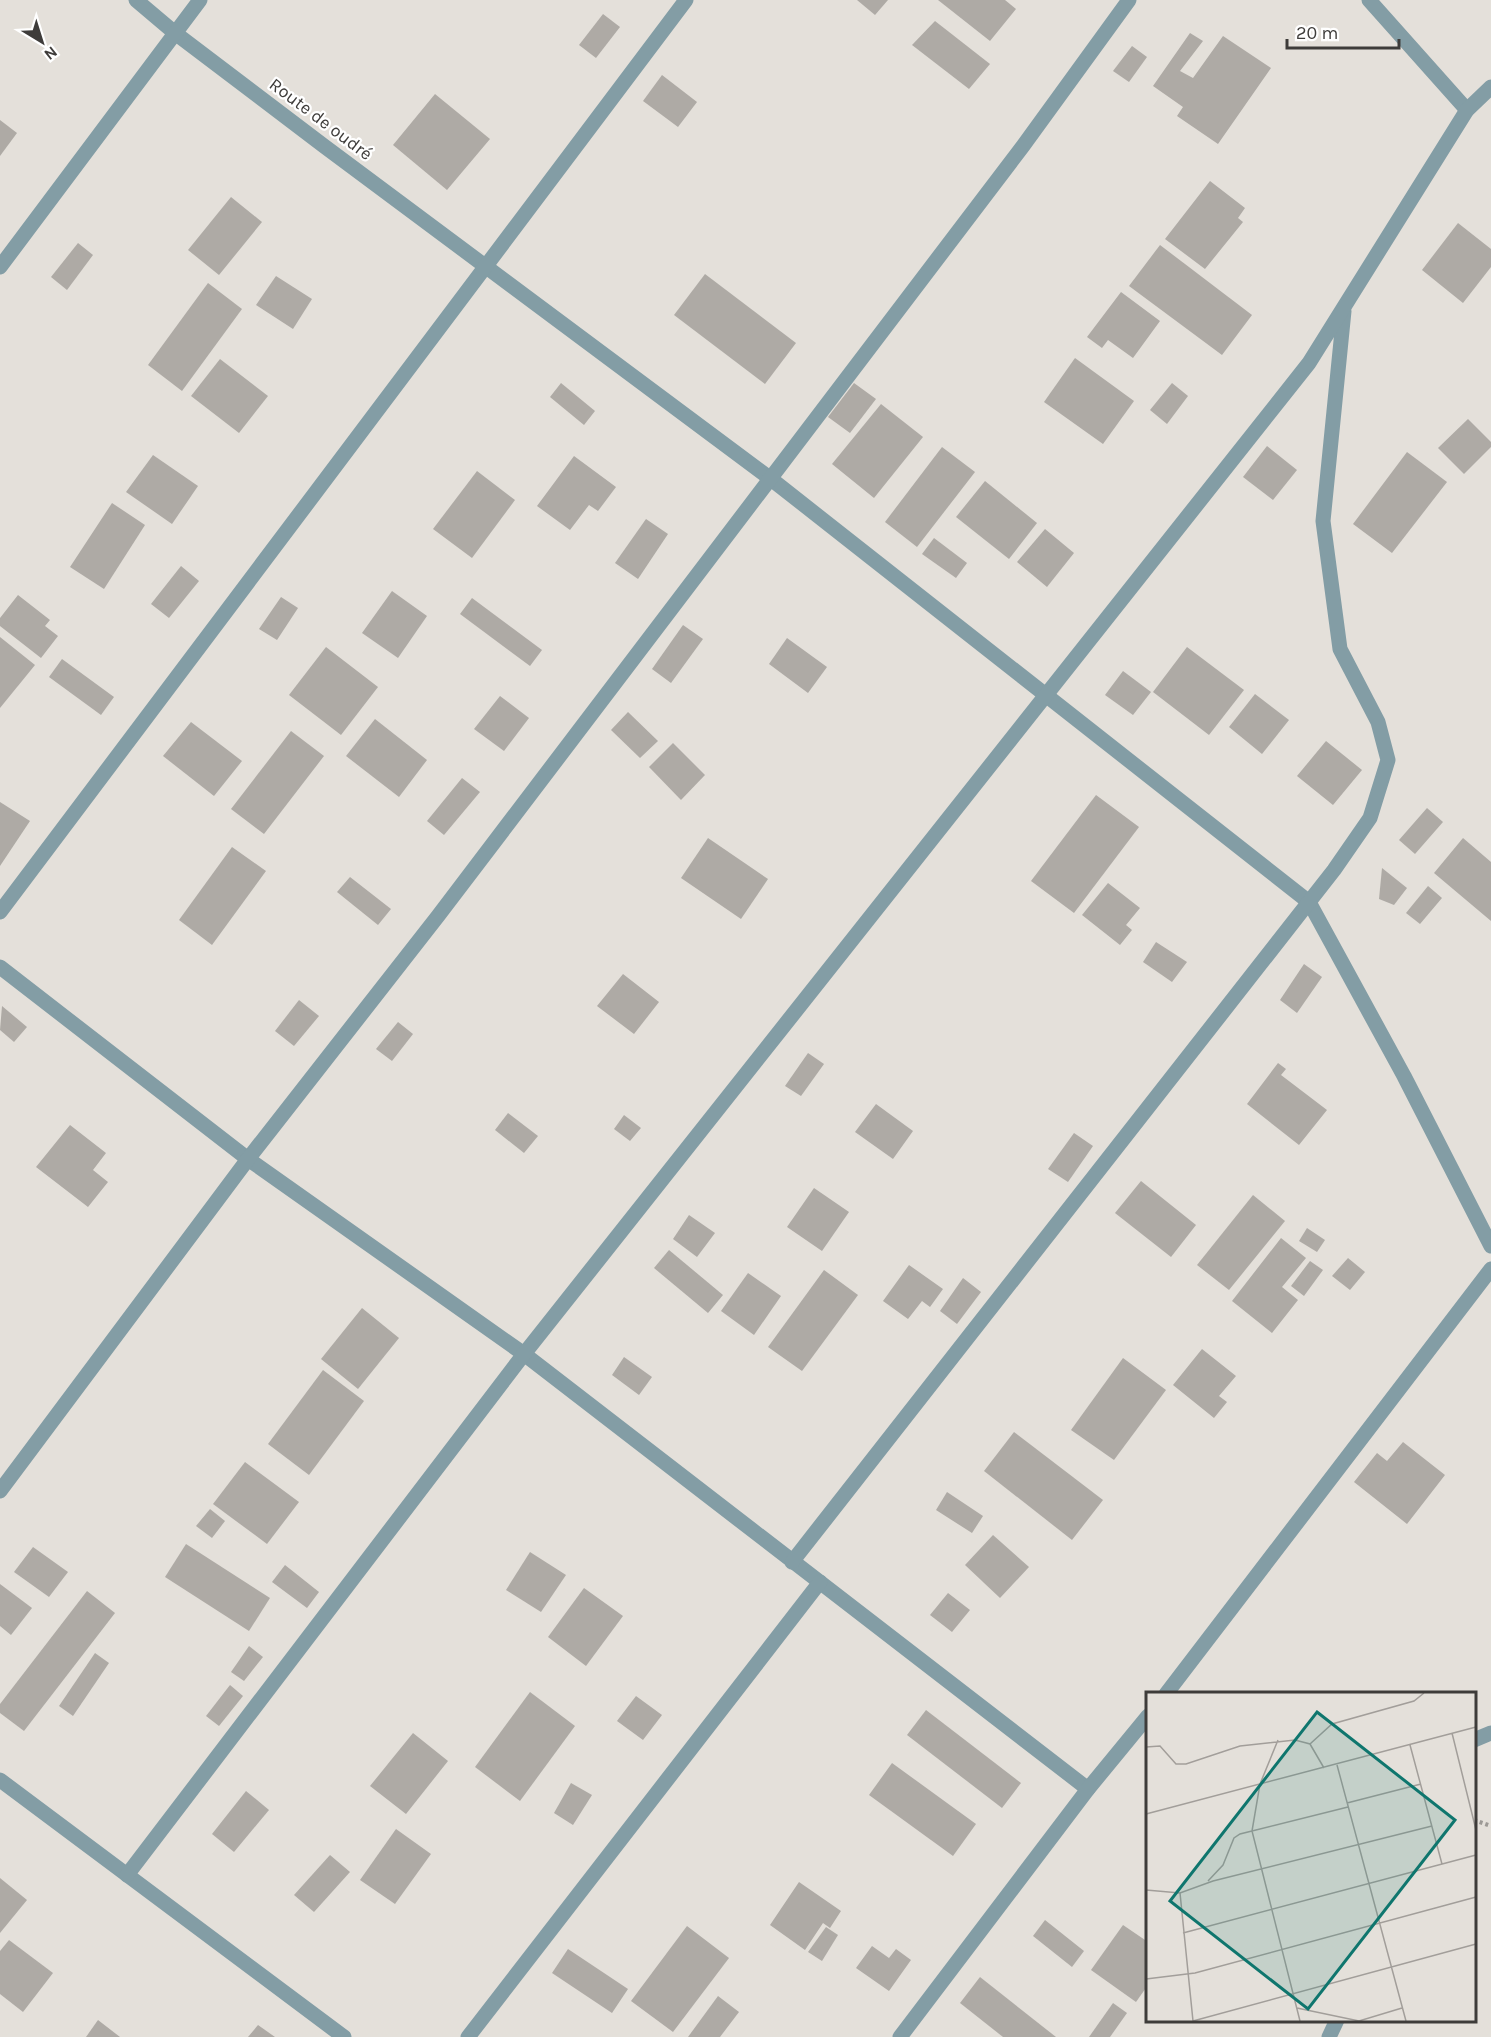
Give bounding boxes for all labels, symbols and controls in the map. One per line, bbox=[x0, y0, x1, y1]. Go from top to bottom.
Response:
north arrow bbox=[12, 12, 72, 72]
scale bar bbox=[1287, 12, 1400, 50]
text: 20 m bbox=[1296, 22, 1338, 44]
text: N bbox=[41, 42, 61, 64]
street label: Route de oudré bbox=[265, 73, 377, 165]
inset map bbox=[1146, 1692, 1476, 2022]

